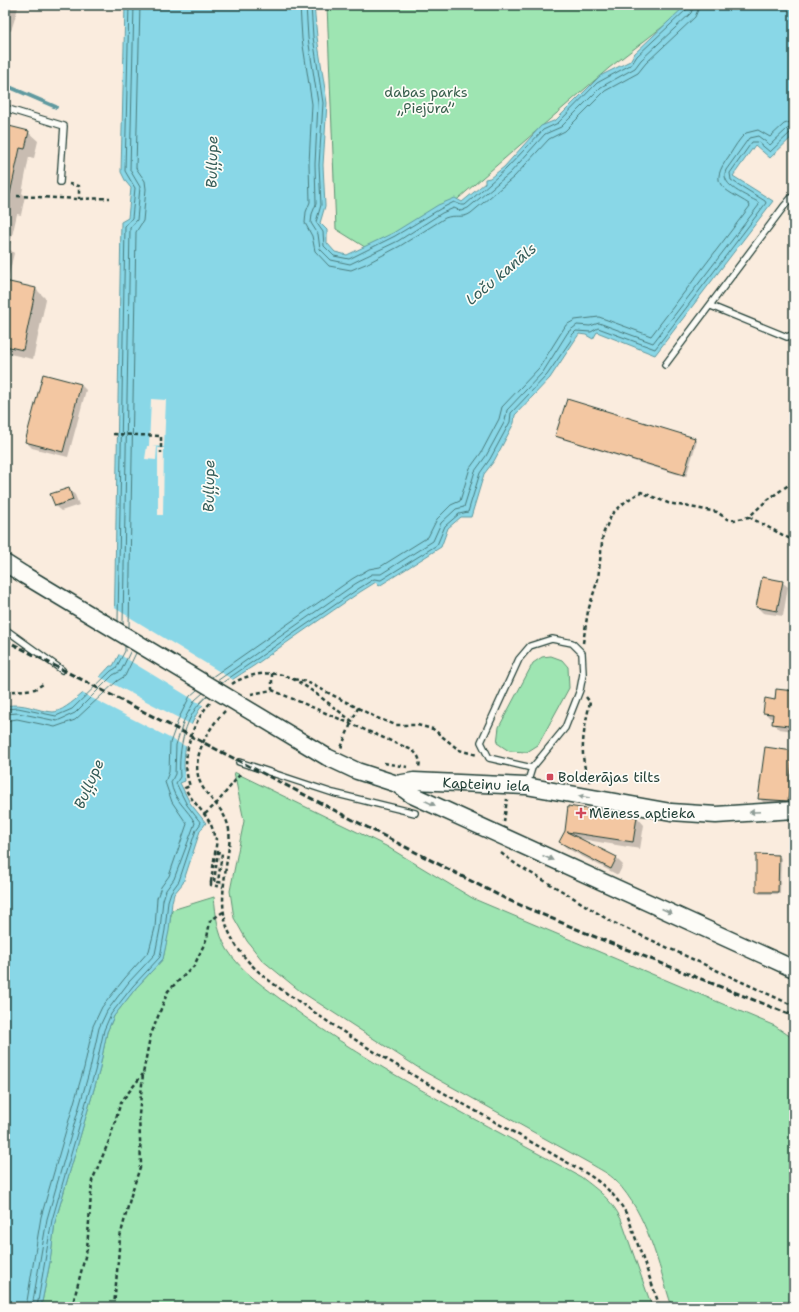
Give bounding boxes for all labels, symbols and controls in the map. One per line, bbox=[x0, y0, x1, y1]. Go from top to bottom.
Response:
park label: dabas parks „Piejūra” bbox=[384, 83, 468, 117]
water label: Buļļupe bbox=[202, 136, 223, 188]
water label: Loču kanāls bbox=[461, 239, 541, 309]
water label: Buļļupe bbox=[199, 460, 220, 512]
water label: Buļļupe bbox=[69, 756, 110, 812]
place label: Bolderājas tilts bbox=[558, 768, 660, 786]
marker: Bolderājas tilts bbox=[545, 772, 555, 782]
street label: Kapteiņu iela bbox=[442, 773, 532, 796]
one-way arrow bbox=[578, 794, 591, 800]
one-way arrow bbox=[425, 801, 437, 807]
place label: Mēness aptieka bbox=[589, 804, 695, 822]
marker: Mēness aptieka bbox=[576, 808, 586, 818]
one-way arrow bbox=[749, 809, 761, 816]
one-way arrow bbox=[543, 855, 554, 861]
one-way arrow bbox=[662, 908, 673, 914]

